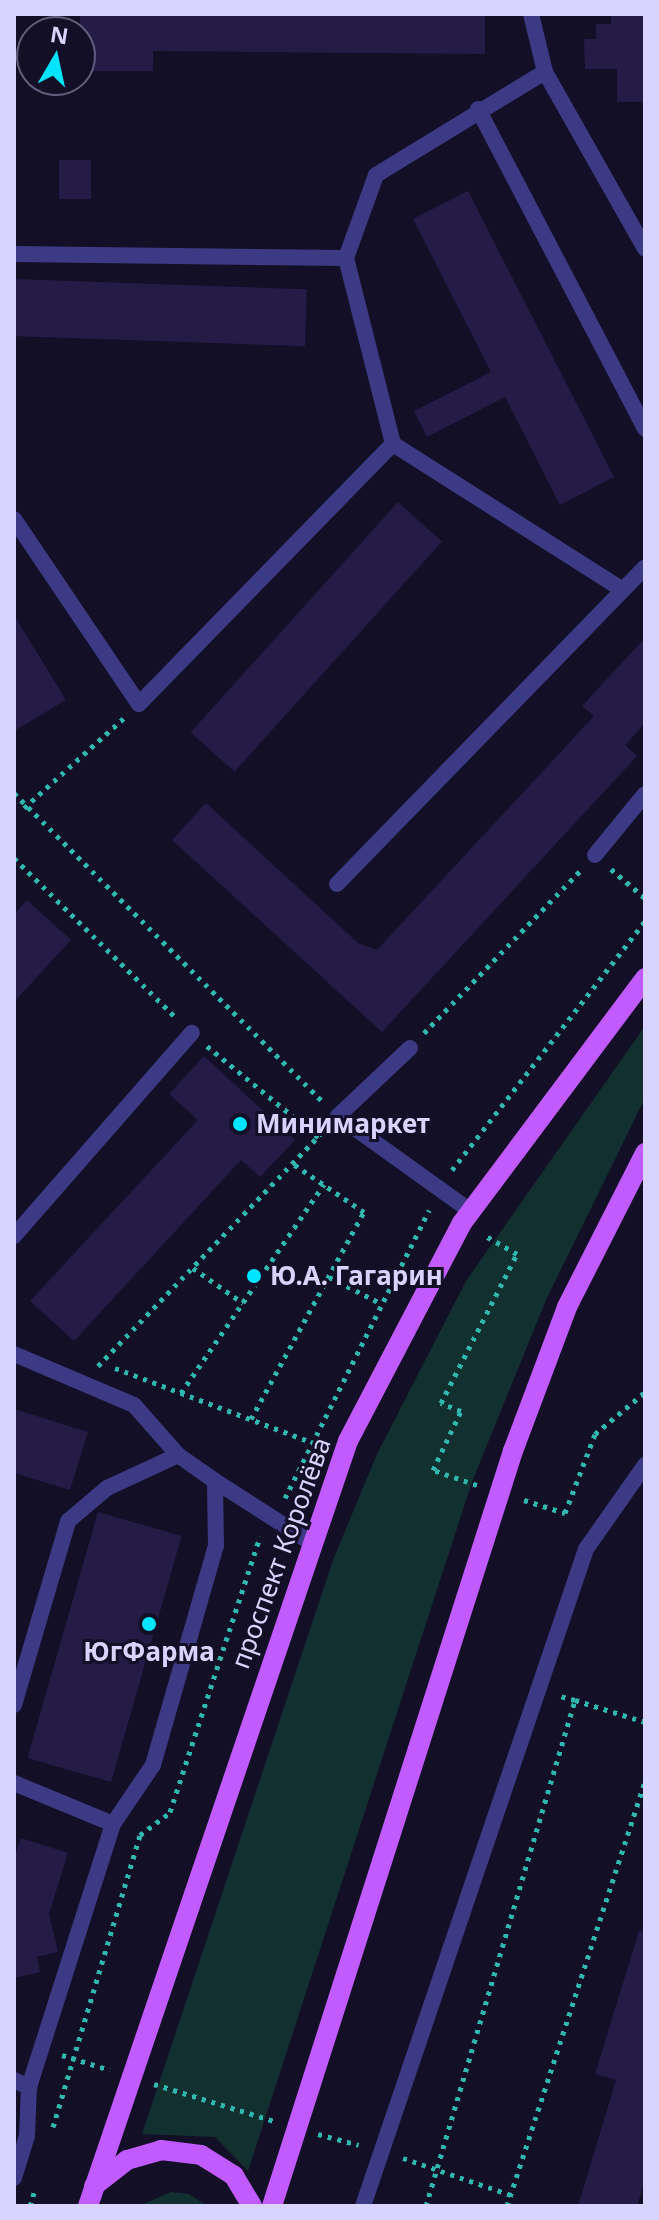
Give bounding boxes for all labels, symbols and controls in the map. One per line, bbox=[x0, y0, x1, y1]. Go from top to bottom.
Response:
north arrow bbox=[16, 16, 96, 96]
text: N bbox=[48, 18, 71, 50]
place label: Минимаркет bbox=[256, 1108, 430, 1140]
marker: Минимаркет bbox=[231, 1115, 249, 1133]
place label: Ю.А. Гагарин bbox=[270, 1260, 443, 1292]
marker: Ю.А. Гагарин bbox=[245, 1267, 263, 1285]
street label: проспект Королёва bbox=[225, 1433, 337, 1673]
marker: ЮгФарма bbox=[140, 1615, 158, 1633]
place label: ЮгФарма bbox=[83, 1636, 215, 1668]

